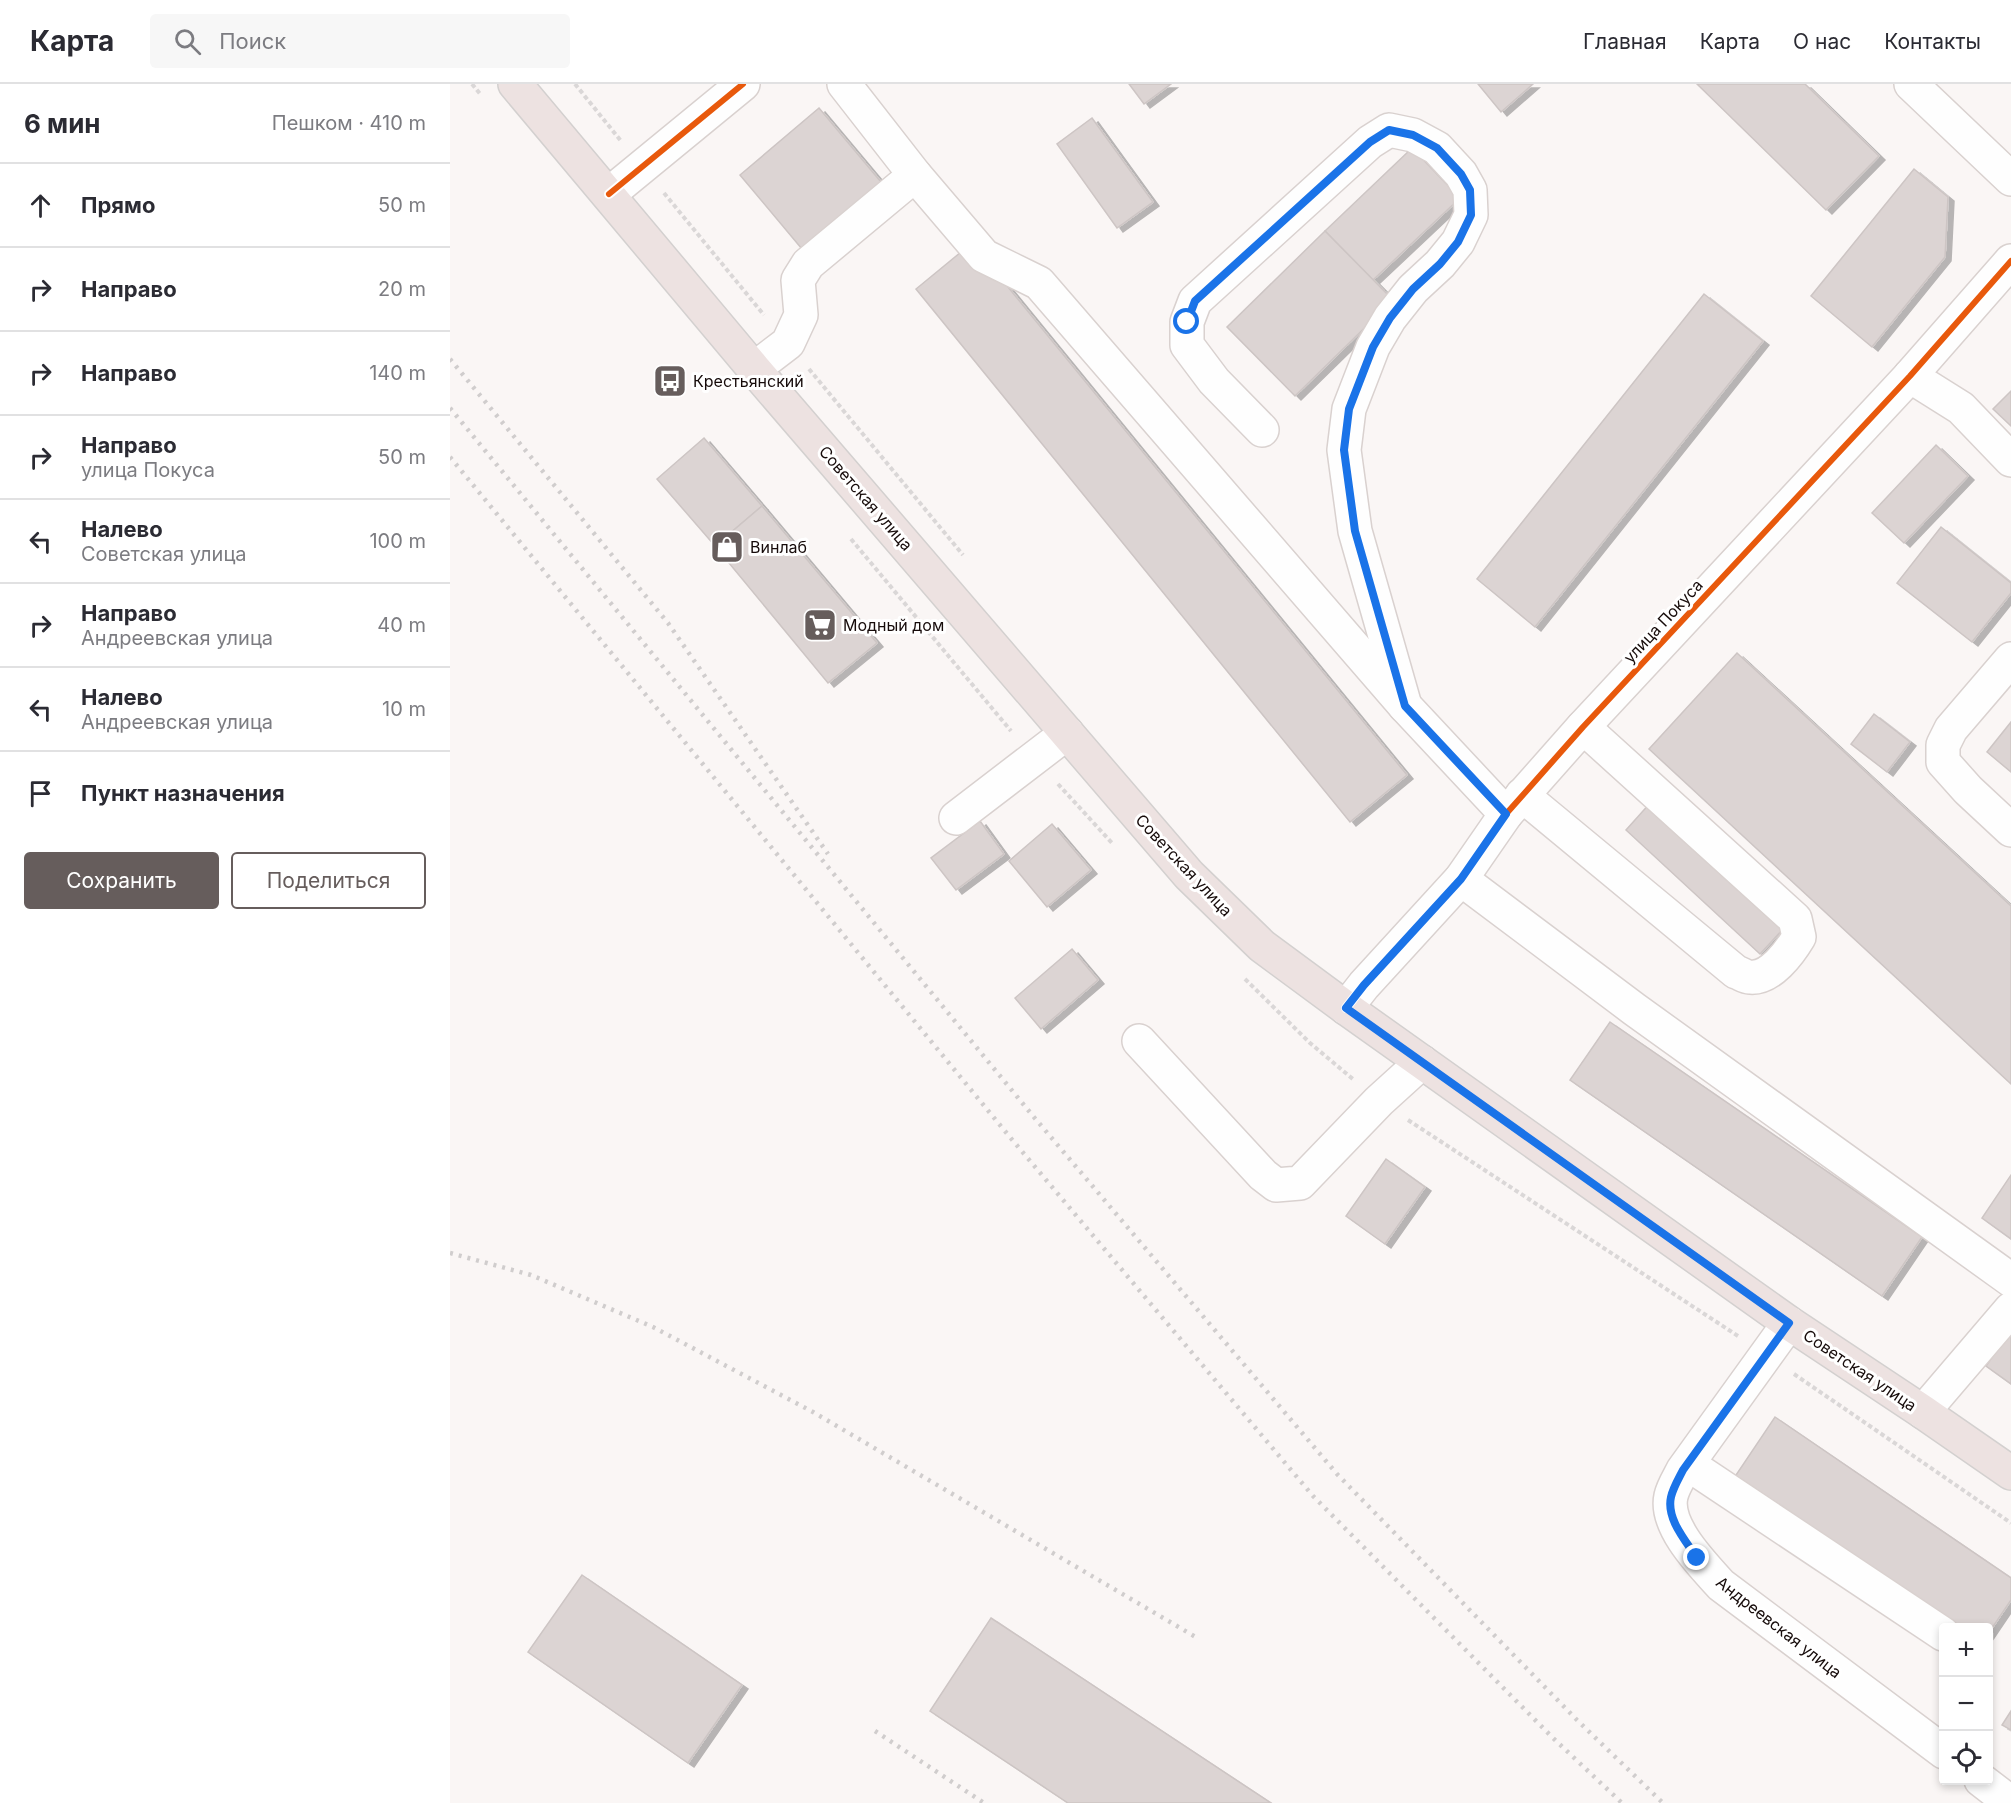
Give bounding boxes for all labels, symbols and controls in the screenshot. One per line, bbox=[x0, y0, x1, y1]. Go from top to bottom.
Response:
search box bbox=[150, 14, 570, 68]
text: Карта bbox=[30, 24, 114, 58]
icon: search bbox=[171, 25, 204, 58]
text: Поиск bbox=[219, 28, 286, 54]
text: Главная bbox=[1583, 29, 1667, 54]
text: Карта bbox=[1700, 29, 1760, 54]
text: О нас bbox=[1793, 29, 1851, 54]
text: Контакты bbox=[1884, 29, 1981, 54]
text: 6 мин bbox=[24, 108, 101, 139]
text: Пешком · 410 m bbox=[272, 111, 426, 135]
icon: ahead bbox=[24, 189, 57, 222]
text: Прямо bbox=[81, 192, 155, 218]
text: 50 m bbox=[378, 193, 426, 217]
icon: right bbox=[24, 273, 57, 306]
text: Направо bbox=[81, 276, 177, 302]
text: 20 m bbox=[378, 277, 426, 301]
route start bbox=[1173, 308, 1199, 334]
icon: right bbox=[24, 357, 57, 390]
text: Направо bbox=[81, 360, 177, 386]
text: 140 m bbox=[369, 361, 426, 385]
bus stop icon: Крестьянский bbox=[652, 363, 688, 399]
place label: Крестьянский bbox=[693, 371, 804, 391]
text: Направо bbox=[81, 432, 177, 458]
icon: right bbox=[24, 441, 57, 474]
street label: Советская улица bbox=[815, 441, 917, 555]
text: 50 m bbox=[378, 445, 426, 469]
text: улица Покуса bbox=[81, 458, 215, 482]
text: Налево bbox=[81, 516, 163, 542]
icon: left bbox=[24, 525, 57, 558]
text: 100 m bbox=[369, 529, 426, 553]
shop icon: Винлаб bbox=[709, 529, 745, 565]
place label: Винлаб bbox=[750, 537, 807, 557]
text: Советская улица bbox=[81, 542, 247, 566]
street label: улица Покуса bbox=[1619, 575, 1707, 667]
text: Направо bbox=[81, 600, 177, 626]
supermarket icon: Модный дом bbox=[802, 607, 838, 643]
icon: right bbox=[24, 609, 57, 642]
text: 40 m bbox=[377, 613, 426, 637]
place label: Модный дом bbox=[843, 615, 944, 635]
text: Андреевская улица bbox=[81, 626, 273, 650]
text: Налево bbox=[81, 684, 163, 710]
icon: left bbox=[24, 693, 57, 726]
text: 10 m bbox=[382, 697, 426, 721]
text: Андреевская улица bbox=[81, 710, 273, 734]
icon: arrive bbox=[24, 777, 57, 810]
text: Пункт назначения bbox=[81, 780, 285, 806]
street label: Советская улица bbox=[1132, 810, 1236, 920]
button: Сохранить bbox=[24, 852, 219, 909]
button: Поделиться bbox=[231, 852, 426, 909]
street label: Советская улица bbox=[1799, 1325, 1921, 1415]
route end bbox=[1683, 1544, 1709, 1570]
street label: Андреевская улица bbox=[1712, 1572, 1846, 1682]
map controls bbox=[1939, 1623, 1993, 1785]
button: + bbox=[1939, 1623, 1993, 1677]
button: − bbox=[1939, 1677, 1993, 1731]
button: locate bbox=[1939, 1731, 1993, 1785]

